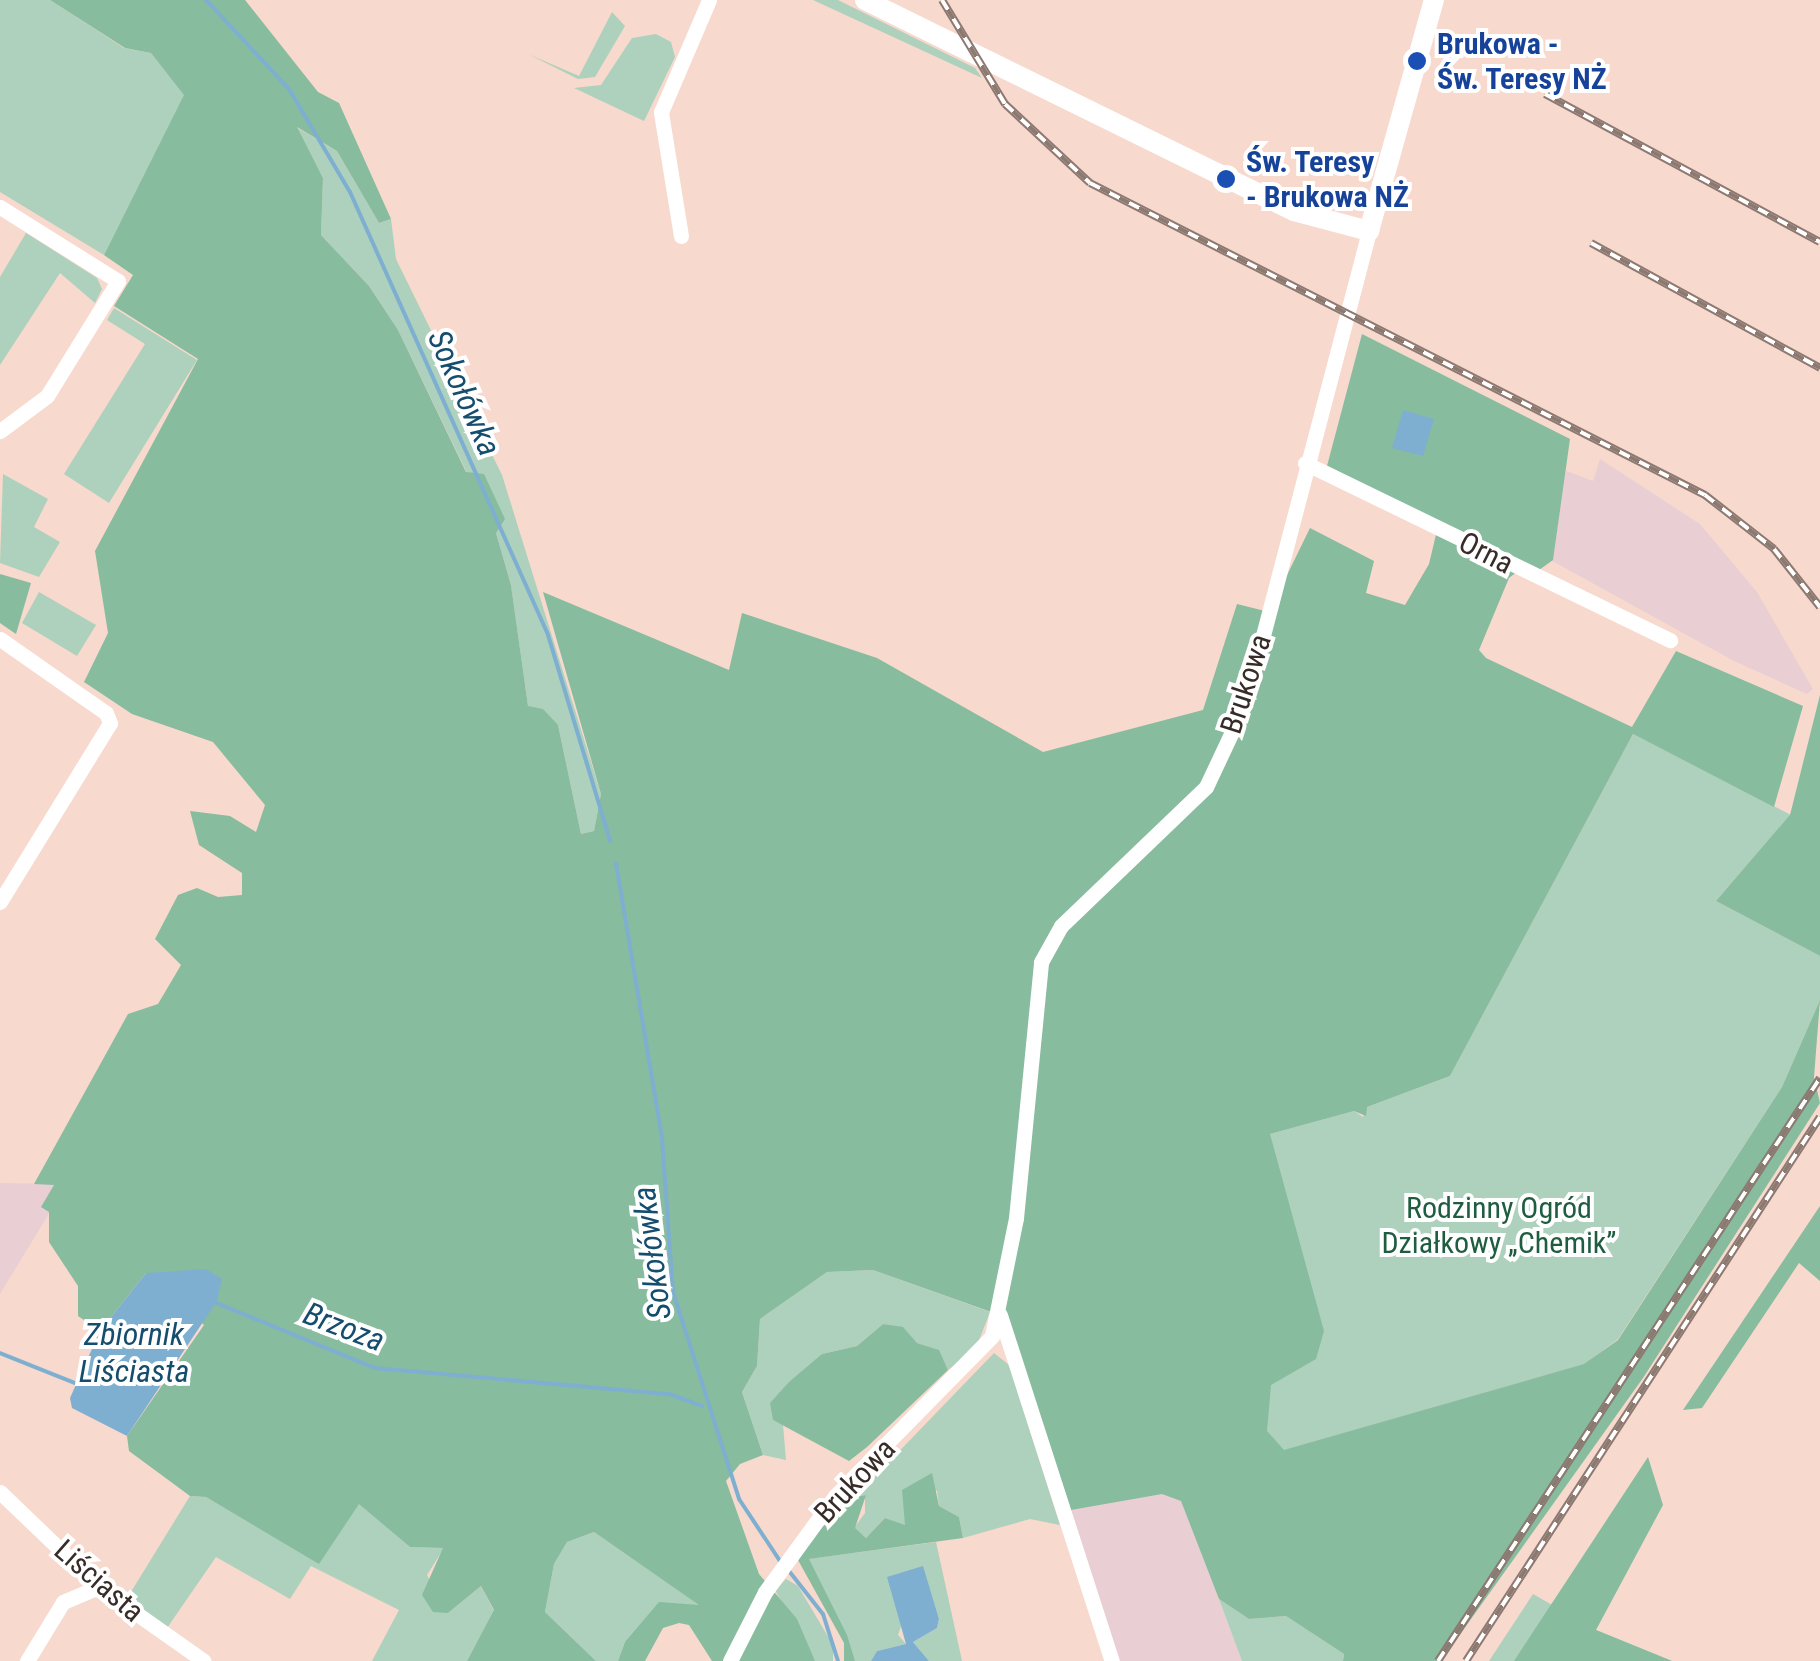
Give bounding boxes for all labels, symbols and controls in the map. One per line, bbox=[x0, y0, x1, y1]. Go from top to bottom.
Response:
place label: Brukowa - Św. Teresy NŻ bbox=[1437, 26, 1608, 96]
marker: Brukowa - Św. Teresy NŻ bbox=[1406, 50, 1428, 72]
place label: Św. Teresy - Brukowa NŻ bbox=[1246, 144, 1409, 214]
marker: Św. Teresy - Brukowa NŻ bbox=[1215, 168, 1237, 190]
water label: Sokołówka bbox=[419, 324, 509, 462]
street label: Orna bbox=[1453, 524, 1519, 582]
street label: Brukowa bbox=[1213, 630, 1279, 738]
water label: Sokołówka bbox=[625, 1184, 679, 1322]
park label: Rodzinny Ogród Działkowy „Chemik” bbox=[1382, 1190, 1616, 1260]
water label: Brzoza bbox=[298, 1294, 390, 1360]
water label: Zbiornik Liściasta bbox=[79, 1316, 189, 1391]
street label: Brukowa bbox=[807, 1431, 903, 1531]
street label: Liściasta bbox=[47, 1532, 151, 1630]

